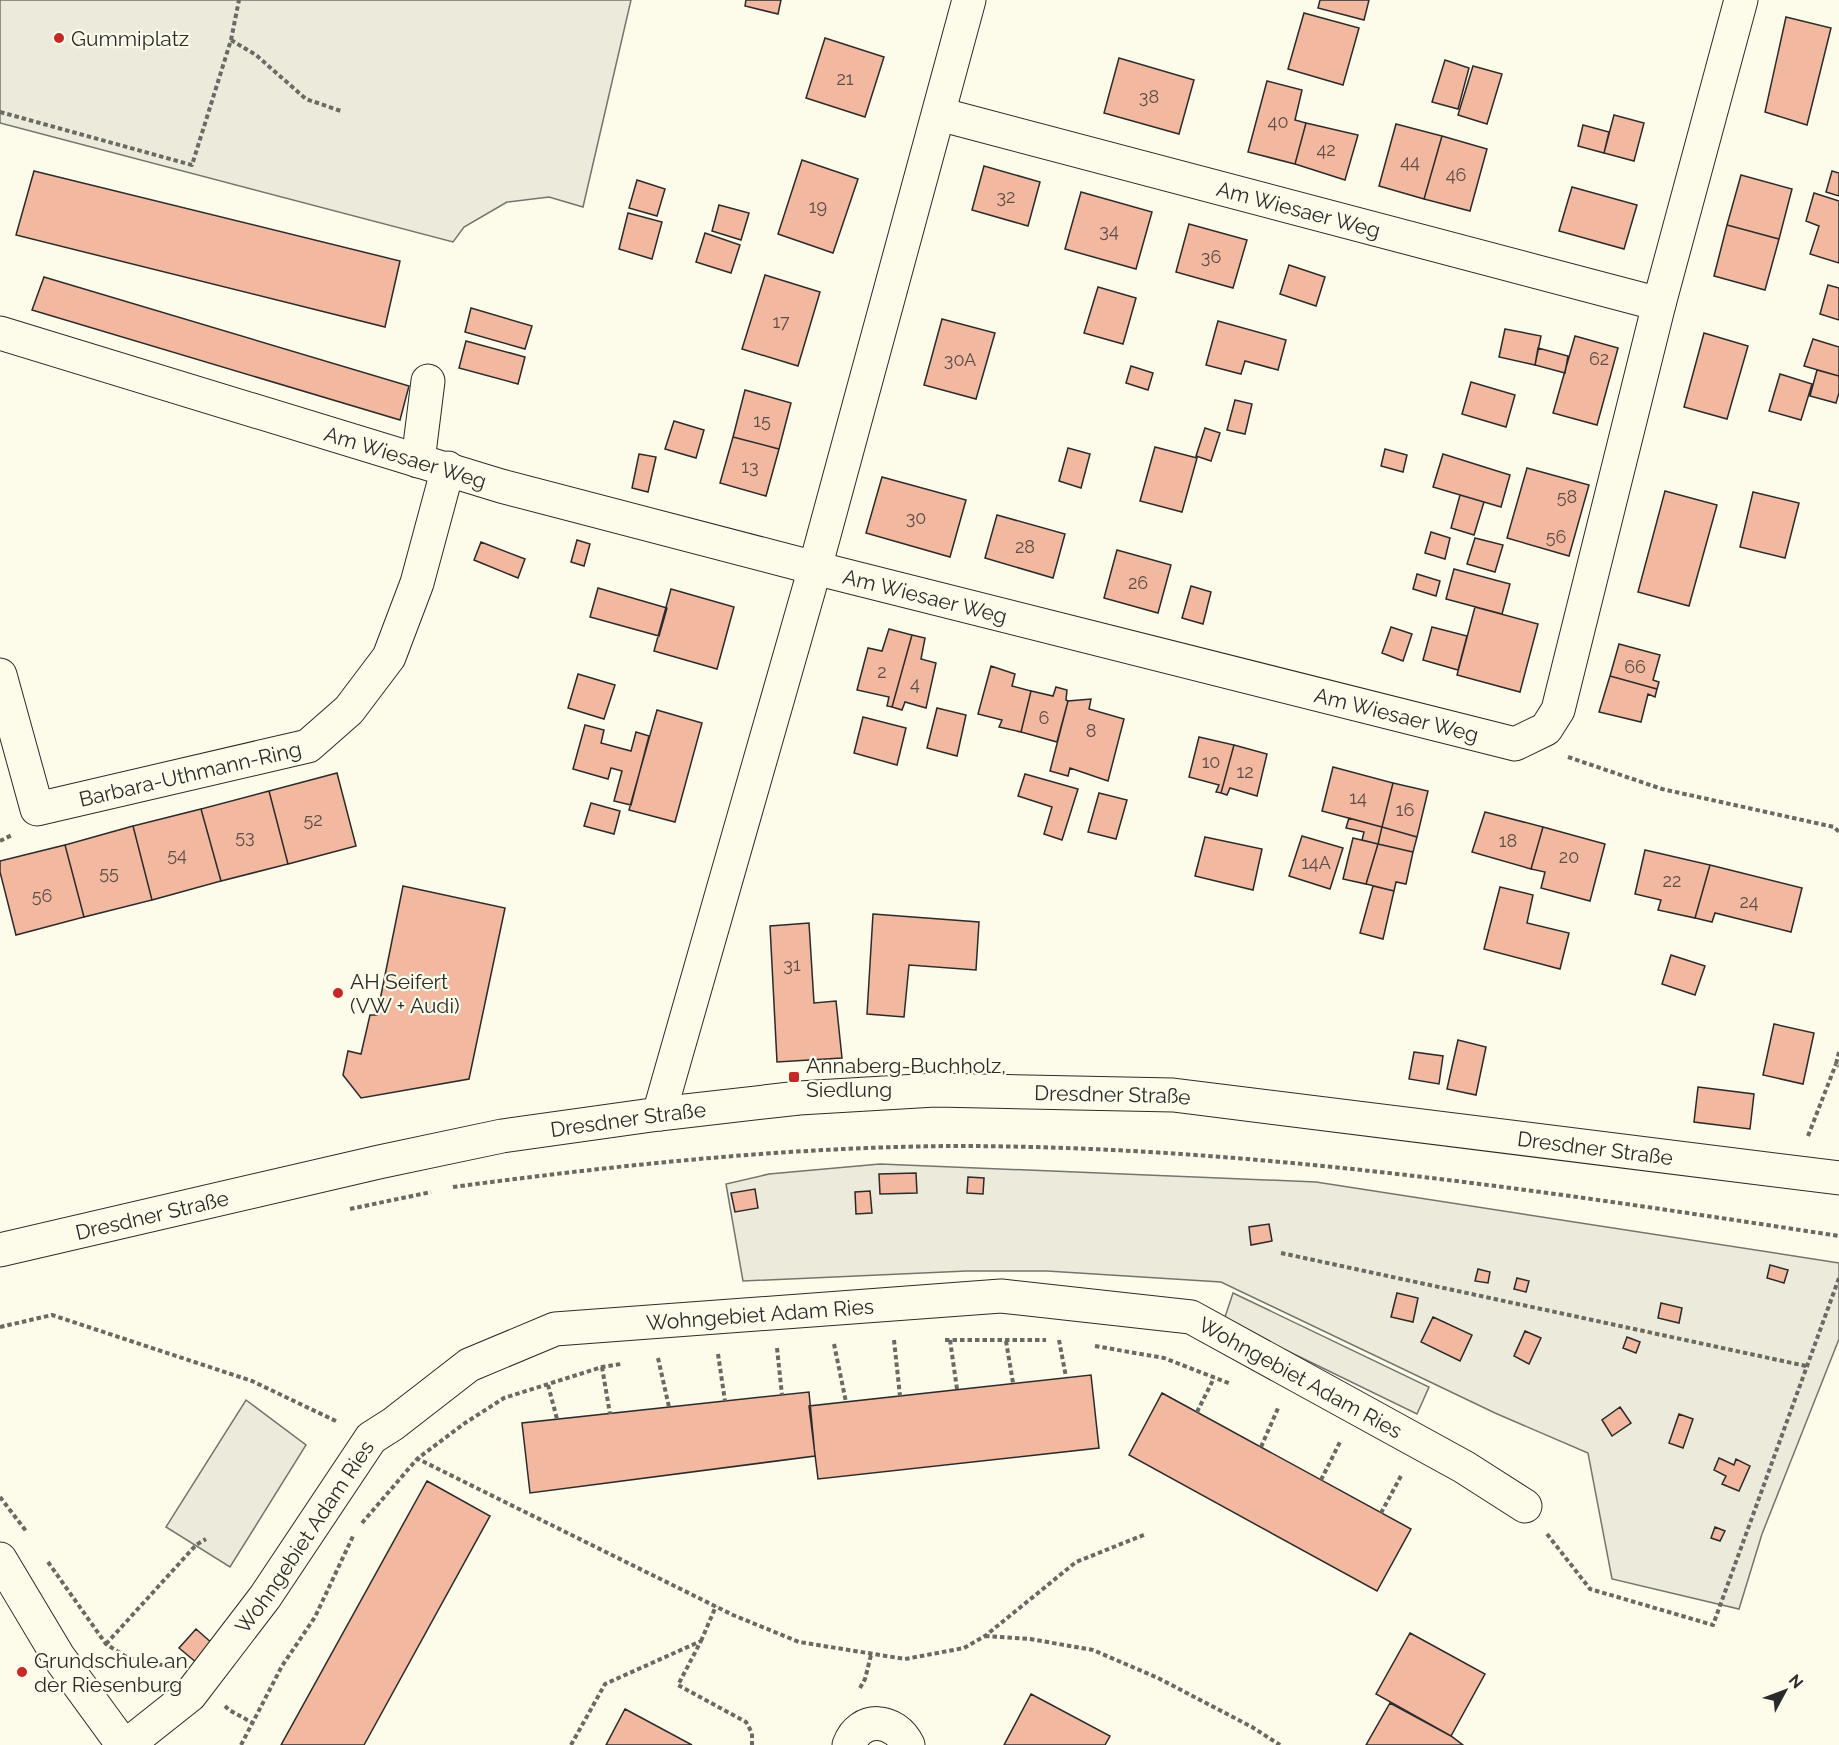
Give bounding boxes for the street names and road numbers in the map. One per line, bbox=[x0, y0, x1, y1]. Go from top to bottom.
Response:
street label: Am Wiesaer Weg bbox=[1214, 175, 1383, 242]
street label: Am Wiesaer Weg bbox=[321, 420, 490, 493]
street label: Am Wiesaer Weg bbox=[840, 563, 1010, 628]
street label: Am Wiesaer Weg bbox=[1312, 682, 1481, 747]
street label: Barbara-Uthmann-Ring bbox=[76, 736, 304, 811]
street label: Dresdner Straße bbox=[1034, 1080, 1192, 1110]
street label: Dresdner Straße bbox=[549, 1096, 707, 1142]
street label: Dresdner Straße bbox=[1516, 1126, 1675, 1170]
street label: Dresdner Straße bbox=[73, 1185, 231, 1245]
street label: Wohngebiet Adam Ries bbox=[645, 1293, 875, 1335]
street label: Wohngebiet Adam Ries bbox=[1195, 1311, 1407, 1443]
street label: Wohngebiet Adam Ries bbox=[230, 1435, 379, 1638]

